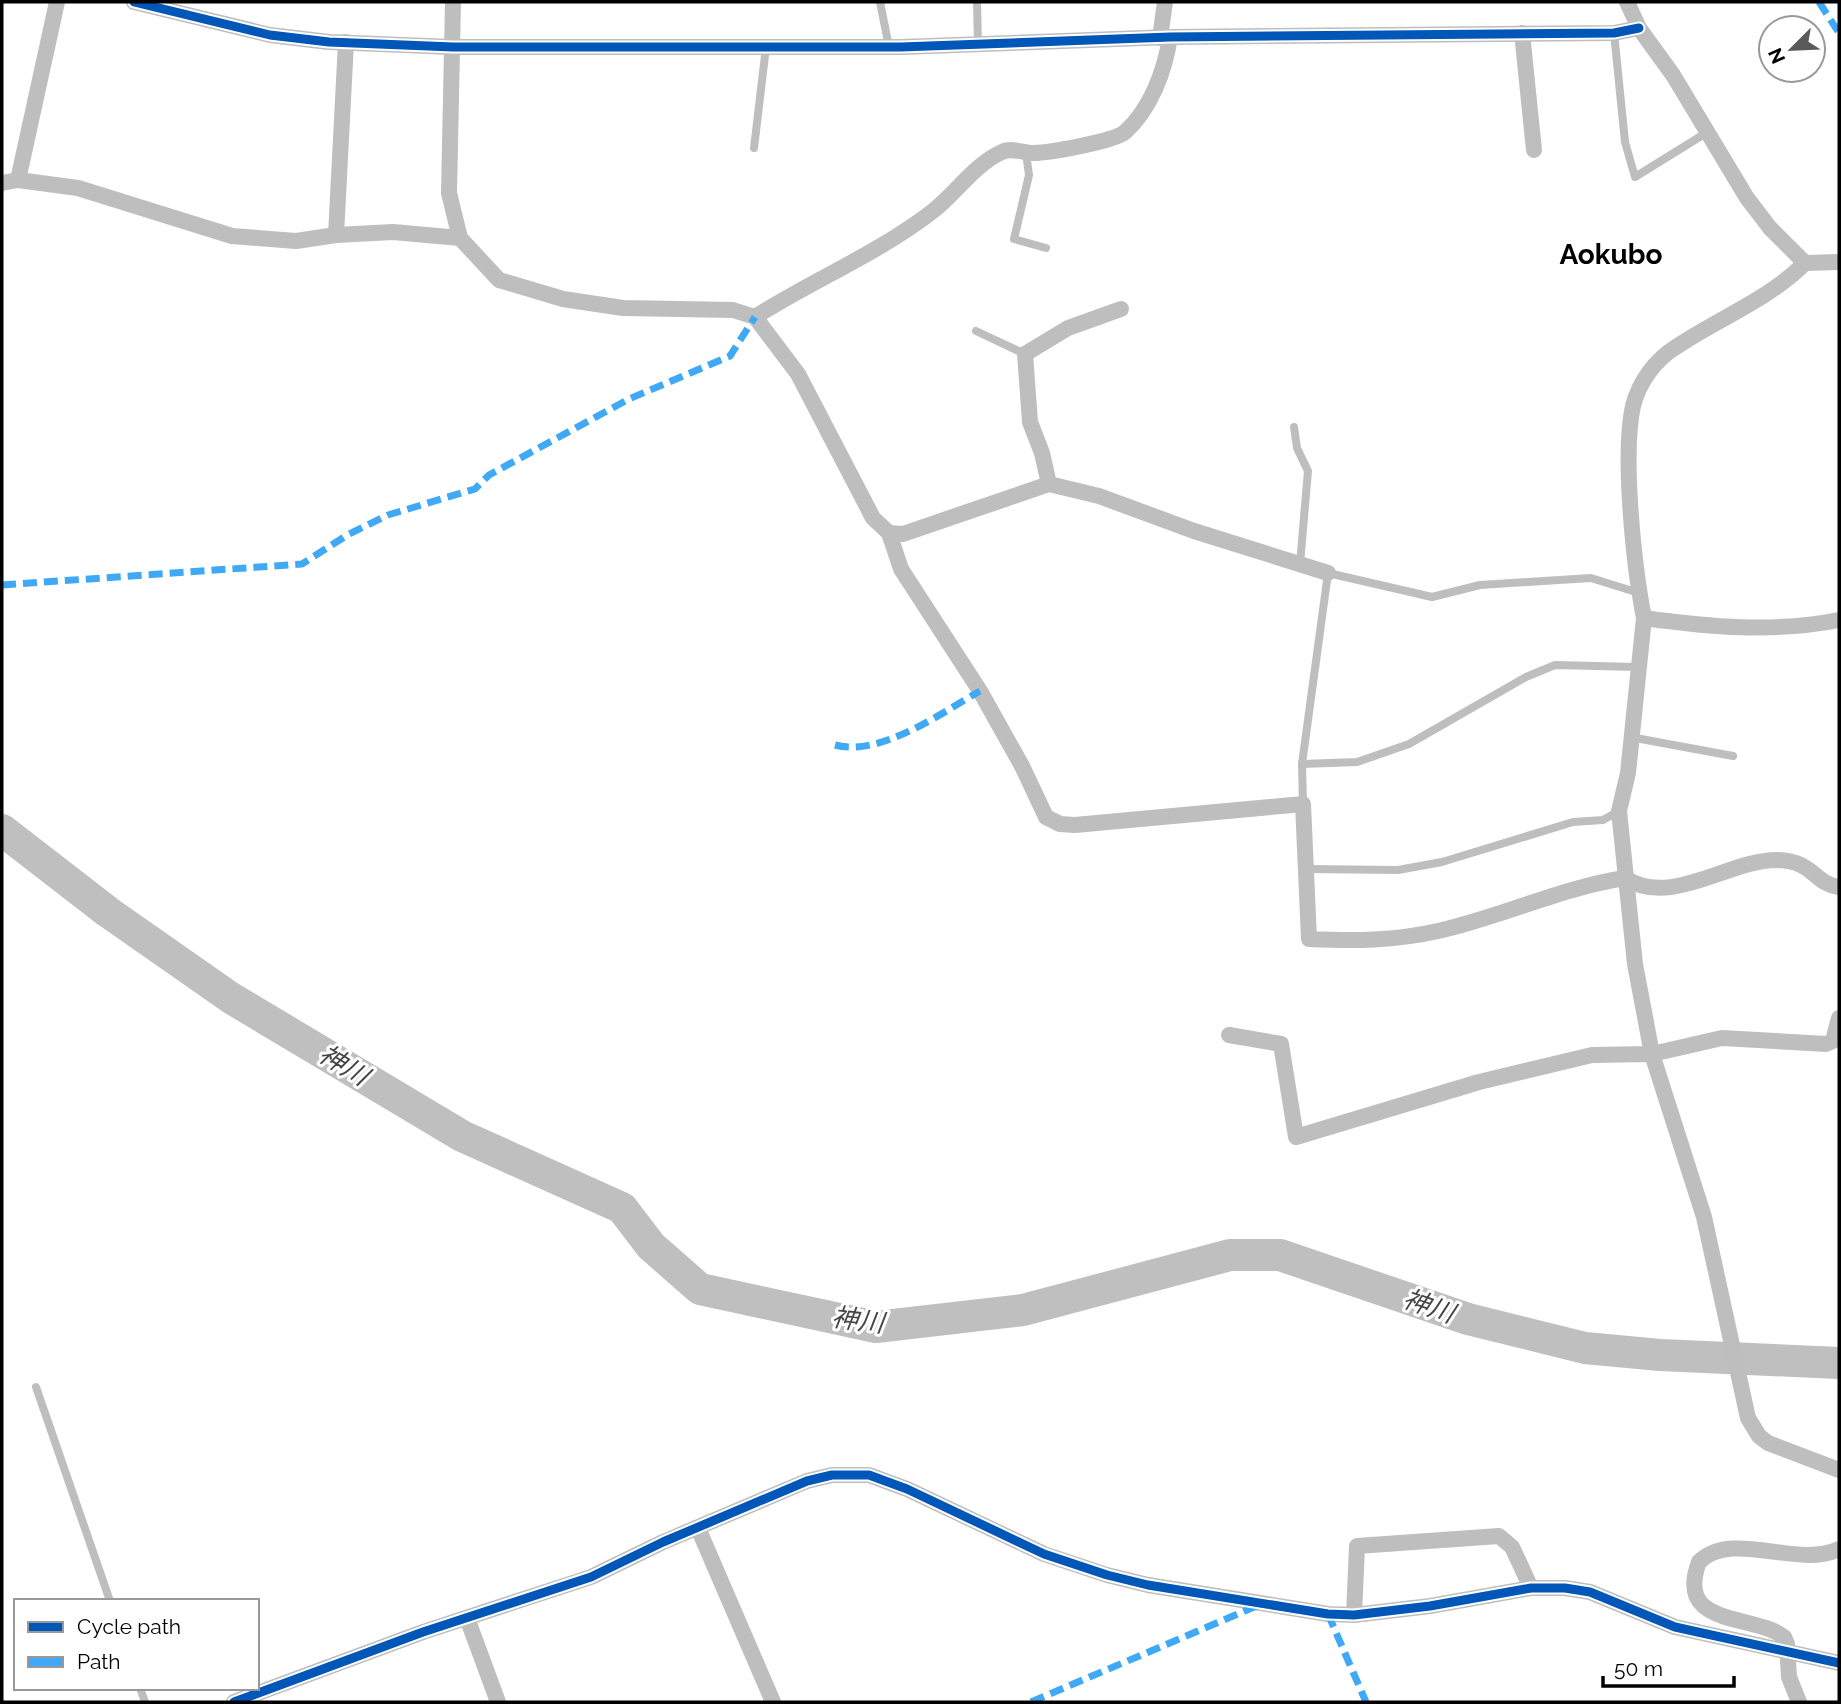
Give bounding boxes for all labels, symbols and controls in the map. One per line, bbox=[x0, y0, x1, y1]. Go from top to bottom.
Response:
north arrow bbox=[1757, 14, 1827, 84]
text: N bbox=[1763, 45, 1789, 67]
district label: Aokubo bbox=[1560, 238, 1663, 271]
water label: 神川 bbox=[314, 1039, 377, 1093]
water label: 神川 bbox=[1400, 1283, 1461, 1330]
water label: 神川 bbox=[830, 1302, 889, 1338]
legend bbox=[14, 1599, 259, 1690]
text: Cycle path bbox=[77, 1614, 181, 1639]
scale bar bbox=[1603, 1644, 1734, 1688]
text: Path bbox=[77, 1649, 121, 1674]
text: 50 m bbox=[1614, 1656, 1663, 1681]

